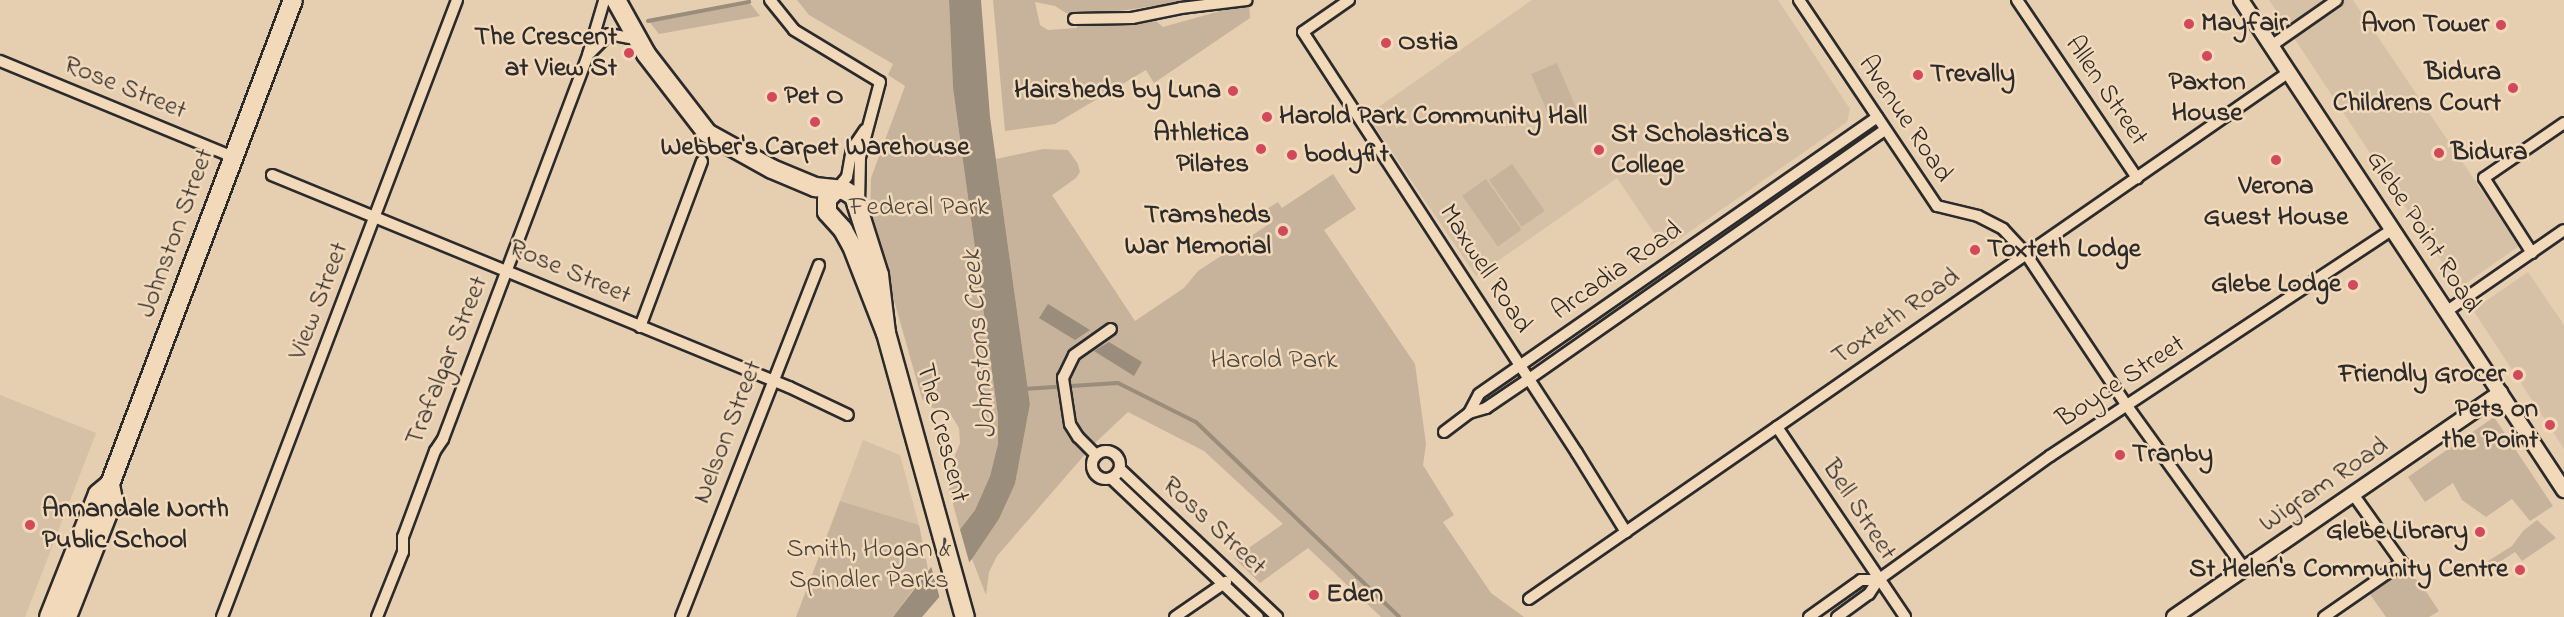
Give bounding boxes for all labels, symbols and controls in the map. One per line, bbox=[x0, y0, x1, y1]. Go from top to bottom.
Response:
place label: Mayfair bbox=[2201, 8, 2287, 40]
place label: Avon Tower bbox=[2361, 9, 2489, 41]
marker: Mayfair bbox=[2182, 17, 2196, 31]
marker: Avon Tower bbox=[2494, 18, 2508, 32]
place label: The Crescent at View St bbox=[474, 21, 617, 84]
place label: Ostia bbox=[1398, 27, 1458, 59]
street label: Allen Street bbox=[2057, 30, 2155, 152]
marker: Ostia bbox=[1379, 36, 1393, 50]
marker: The Crescent at View St bbox=[622, 46, 636, 60]
street label: Rose Street bbox=[59, 49, 191, 127]
street label: Avenue Road bbox=[1851, 49, 1959, 189]
marker: Paxton House bbox=[2200, 49, 2214, 63]
place label: Bidura Childrens Court bbox=[2333, 56, 2501, 119]
place label: Trevally bbox=[1930, 59, 2015, 91]
place label: Paxton House bbox=[2168, 66, 2246, 129]
marker: Trevally bbox=[1911, 68, 1925, 82]
place label: Hairsheds by Luna bbox=[1014, 75, 1221, 107]
place label: Pet O bbox=[784, 81, 844, 113]
marker: Bidura Childrens Court bbox=[2506, 81, 2520, 95]
marker: Hairsheds by Luna bbox=[1226, 84, 1240, 98]
marker: Pet O bbox=[765, 90, 779, 104]
place label: Harold Park Community Hall bbox=[1279, 101, 1587, 133]
marker: Harold Park Community Hall bbox=[1260, 110, 1274, 124]
marker: Webber's Carpet Warehouse bbox=[808, 115, 822, 129]
place label: Athletica Pilates bbox=[1153, 117, 1249, 180]
place label: St Scholastica's College bbox=[1611, 118, 1789, 181]
place label: Webber's Carpet Warehouse bbox=[661, 132, 969, 164]
place label: Bidura bbox=[2451, 137, 2528, 169]
place label: bodyfit bbox=[1304, 139, 1389, 171]
marker: Athletica Pilates bbox=[1254, 142, 1268, 156]
marker: St Scholastica's College bbox=[1592, 143, 1606, 157]
street label: Johnston Street bbox=[130, 144, 222, 322]
street label: Glebe Point Road bbox=[2358, 145, 2488, 319]
marker: Bidura bbox=[2432, 146, 2446, 160]
marker: bodyfit bbox=[1285, 148, 1299, 162]
marker: Verona Guest House bbox=[2269, 153, 2283, 167]
place label: Verona Guest House bbox=[2204, 170, 2348, 233]
park label: Federal Park bbox=[849, 192, 989, 224]
street label: Maxwell Road bbox=[1431, 198, 1539, 340]
place label: Tramsheds War Memorial bbox=[1125, 199, 1271, 262]
street label: Arcadia Road bbox=[1546, 214, 1688, 328]
marker: Tramsheds War Memorial bbox=[1276, 224, 1290, 238]
street label: Rose Street bbox=[504, 232, 636, 312]
place label: Toxteth Lodge bbox=[1987, 234, 2141, 266]
street label: View Street bbox=[282, 238, 356, 364]
marker: Toxteth Lodge bbox=[1968, 243, 1982, 257]
water label: Johnstons Creek bbox=[956, 248, 1006, 440]
street label: Toxteth Road bbox=[1826, 261, 1966, 373]
place label: Glebe Lodge bbox=[2211, 269, 2341, 301]
street label: Trafalgar Street bbox=[398, 272, 496, 450]
marker: Glebe Lodge bbox=[2346, 278, 2360, 292]
street label: Boyce Street bbox=[2051, 328, 2191, 436]
park label: Harold Park bbox=[1210, 345, 1338, 377]
street label: Nelson Street bbox=[686, 356, 770, 508]
place label: Friendly Grocer bbox=[2339, 359, 2506, 391]
street label: The Crescent bbox=[908, 360, 976, 506]
marker: Friendly Grocer bbox=[2511, 368, 2525, 382]
place label: Pets on the Point bbox=[2442, 393, 2538, 456]
marker: Pets on the Point bbox=[2543, 418, 2557, 432]
street label: Wigram Road bbox=[2253, 430, 2395, 540]
place label: Tranby bbox=[2132, 439, 2213, 471]
marker: Tranby bbox=[2113, 448, 2127, 462]
street label: Bell Street bbox=[1814, 453, 1904, 567]
street label: Ross Street bbox=[1155, 469, 1273, 583]
place label: Annandale North Public School bbox=[42, 493, 229, 556]
place label: Glebe Library bbox=[2326, 516, 2468, 548]
marker: Annandale North Public School bbox=[23, 518, 37, 532]
marker: Glebe Library bbox=[2473, 525, 2487, 539]
park label: Smith, Hogan & Spindler Parks bbox=[786, 533, 952, 596]
place label: St Helen's Community Centre bbox=[2189, 554, 2508, 586]
marker: St Helen's Community Centre bbox=[2513, 563, 2527, 577]
place label: Eden bbox=[1326, 579, 1383, 611]
marker: Eden bbox=[1307, 588, 1321, 602]

